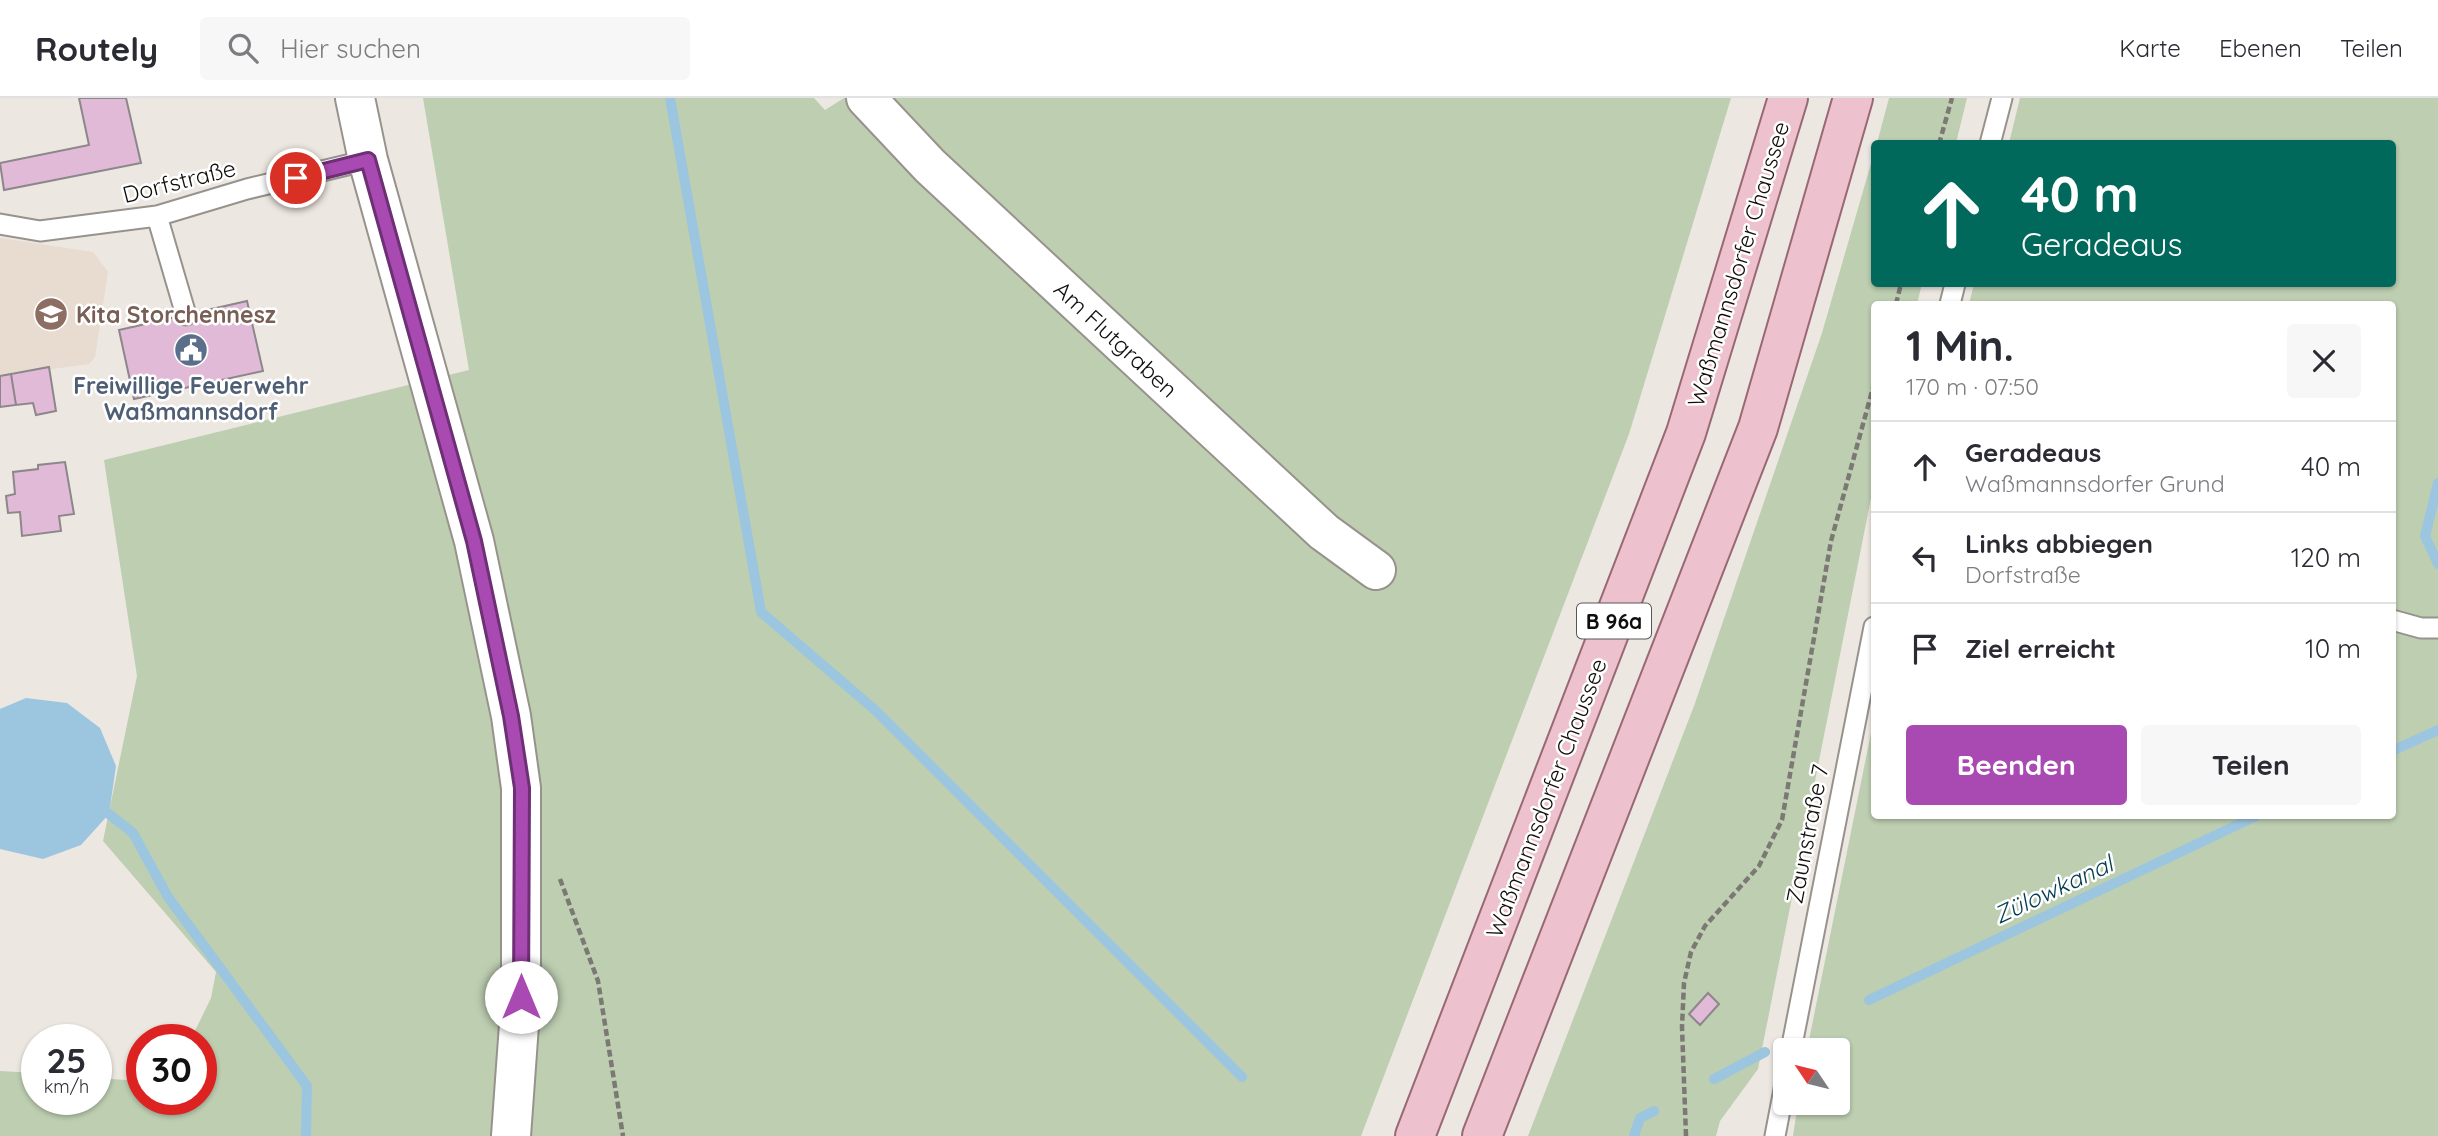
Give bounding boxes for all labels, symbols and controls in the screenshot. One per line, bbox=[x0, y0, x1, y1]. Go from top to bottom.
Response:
search box bbox=[200, 17, 690, 80]
text: Routely bbox=[35, 28, 158, 69]
icon: search bbox=[224, 29, 262, 67]
text: Hier suchen bbox=[280, 32, 421, 65]
text: Karte bbox=[2119, 33, 2181, 63]
text: Ebenen bbox=[2219, 33, 2302, 63]
text: Teilen bbox=[2340, 33, 2403, 63]
street label: Waßmannsdorfer Chaussee bbox=[1681, 118, 1795, 410]
pin bbox=[266, 148, 326, 208]
street label: Dorfstraße bbox=[119, 153, 239, 209]
icon: arrive bbox=[277, 159, 315, 197]
text: 40 m bbox=[2021, 163, 2139, 224]
icon: ahead bbox=[1906, 168, 1997, 259]
text: Geradeaus bbox=[2021, 224, 2183, 264]
street label: Am Flutgraben bbox=[1048, 274, 1184, 404]
school or university icon: Kita Storchennesz bbox=[32, 295, 70, 333]
place label: Kita Storchennesz bbox=[76, 300, 276, 329]
text: 1 Min. bbox=[1906, 319, 2014, 372]
button: close bbox=[2287, 324, 2361, 398]
public building icon: Freiwillige Feuerwehr Waßmannsdorf bbox=[172, 331, 210, 369]
place label: Freiwillige Feuerwehr Waßmannsdorf bbox=[73, 371, 309, 426]
text: 170 m · 07:50 bbox=[1906, 372, 2039, 401]
text: Geradeaus bbox=[1965, 436, 2101, 469]
icon: ahead bbox=[1906, 448, 1944, 486]
text: 40 m bbox=[2301, 450, 2361, 483]
text: Waßmannsdorfer Grund bbox=[1965, 469, 2225, 498]
text: Links abbiegen bbox=[1965, 527, 2153, 560]
icon: left bbox=[1906, 539, 1944, 577]
text: 120 m bbox=[2291, 541, 2361, 574]
text: Dorfstraße bbox=[1965, 560, 2081, 589]
road number: B 96a bbox=[1577, 603, 1651, 638]
icon: arrive bbox=[1906, 630, 1944, 668]
text: Ziel erreicht bbox=[1965, 632, 2116, 665]
text: 10 m bbox=[2305, 632, 2361, 665]
street label: Waßmannsdorfer Chaussee bbox=[1479, 654, 1613, 942]
button: Beenden bbox=[1906, 725, 2127, 805]
button: Teilen bbox=[2141, 725, 2361, 805]
street label: Zaunstraße 7 bbox=[1779, 762, 1835, 906]
water label: Zülowkanal bbox=[1989, 847, 2120, 930]
position arrow bbox=[484, 960, 558, 1034]
speed limit sign: 30 bbox=[126, 1024, 217, 1115]
text: 25 bbox=[46, 1038, 87, 1082]
north arrow bbox=[1773, 1038, 1850, 1115]
map controls bbox=[1773, 1038, 1850, 1115]
text: km/h bbox=[44, 1075, 89, 1098]

